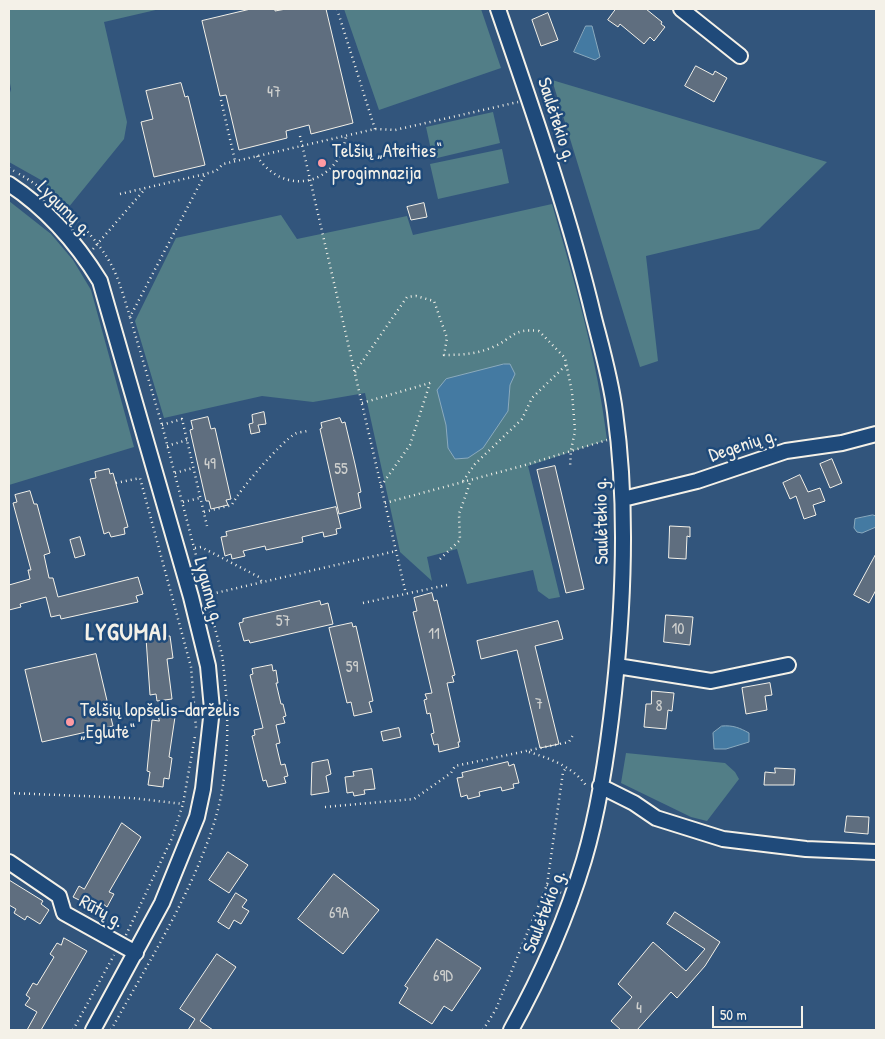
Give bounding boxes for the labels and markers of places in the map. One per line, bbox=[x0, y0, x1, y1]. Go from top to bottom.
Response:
place label: Telšių „Ateities“ progimnazija bbox=[332, 141, 442, 185]
marker: Telšių „Ateities“ progimnazija bbox=[316, 157, 328, 169]
place label: Telšių lopšelis-darželis „Eglutė“ bbox=[80, 700, 240, 744]
marker: Telšių lopšelis-darželis „Eglutė“ bbox=[64, 716, 76, 728]

